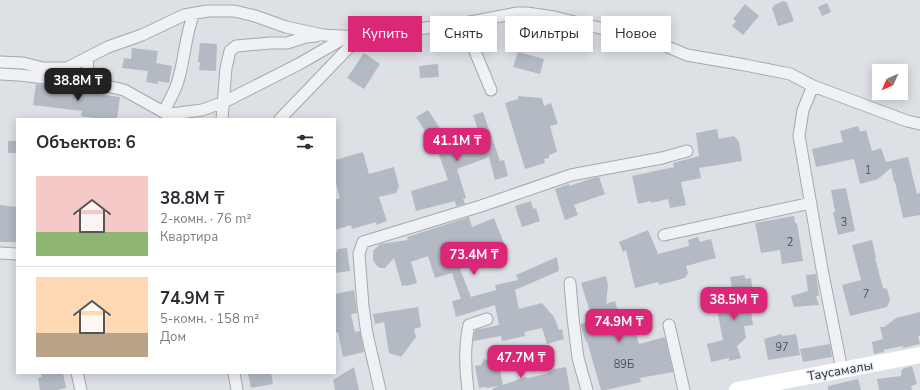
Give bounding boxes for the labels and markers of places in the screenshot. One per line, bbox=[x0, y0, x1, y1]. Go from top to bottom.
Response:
pin: 38.8M ₸ bbox=[41, 68, 115, 102]
pin: 41.1M ₸ bbox=[420, 128, 494, 162]
pin: 73.4M ₸ bbox=[437, 242, 511, 276]
pin: 38.5M ₸ bbox=[697, 287, 771, 321]
pin: 74.9M ₸ bbox=[582, 309, 656, 343]
pin: 47.7M ₸ bbox=[484, 345, 558, 379]

